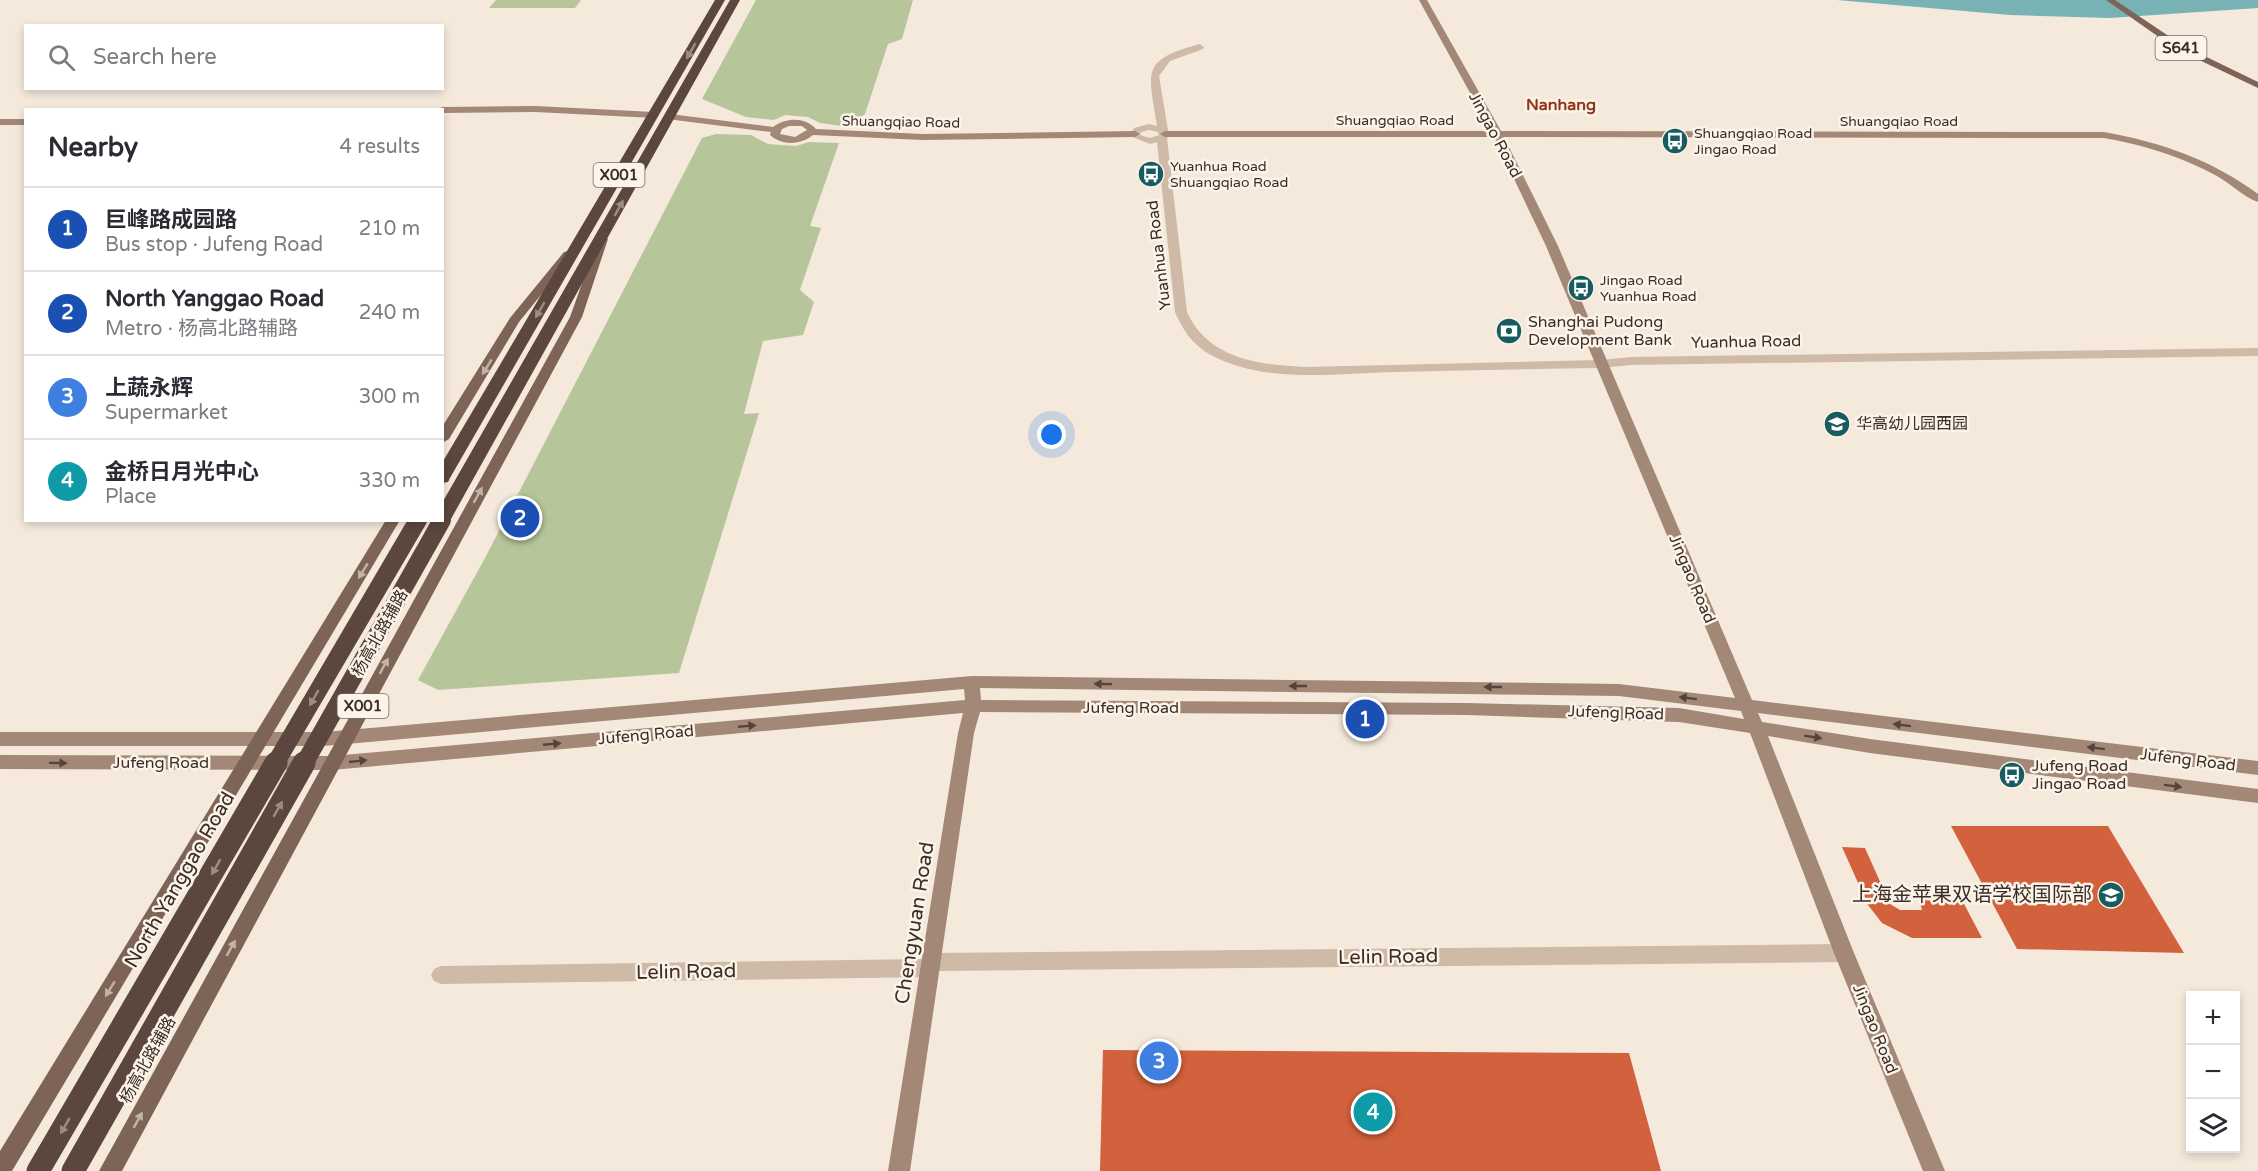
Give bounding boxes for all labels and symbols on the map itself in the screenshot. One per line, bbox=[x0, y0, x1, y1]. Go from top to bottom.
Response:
road number: S641 bbox=[2156, 36, 2206, 60]
one-way arrow bbox=[685, 43, 696, 59]
street label: Jingao Road bbox=[1464, 89, 1526, 181]
district label: Nanhang bbox=[1526, 95, 1596, 115]
street label: Shuangqiao Road bbox=[842, 112, 960, 132]
street label: Shuangqiao Road bbox=[1336, 112, 1454, 129]
street label: Shuangqiao Road bbox=[1840, 113, 1958, 130]
place label: Shuangqiao Road Jingao Road bbox=[1694, 125, 1812, 158]
bus stop icon: Shuangqiao Road Jingao Road bbox=[1660, 126, 1690, 156]
place label: Yuanhua Road Shuangqiao Road bbox=[1170, 158, 1288, 191]
bus stop icon: Yuanhua Road Shuangqiao Road bbox=[1136, 159, 1166, 189]
road number: X001 bbox=[594, 163, 644, 187]
street label: Yuanhua Road bbox=[1142, 199, 1176, 311]
one-way arrow bbox=[614, 200, 624, 217]
place label: Jingao Road Yuanhua Road bbox=[1600, 272, 1697, 305]
bus stop icon: Jingao Road Yuanhua Road bbox=[1566, 273, 1596, 303]
one-way arrow bbox=[535, 302, 545, 319]
place label: Shanghai Pudong Development Bank bbox=[1528, 312, 1672, 350]
bank icon: Shanghai Pudong Development Bank bbox=[1494, 316, 1524, 346]
street label: Yuanhua Road bbox=[1691, 331, 1801, 353]
one-way arrow bbox=[481, 359, 492, 375]
school or university icon: 华高幼儿园西园 bbox=[1822, 409, 1852, 439]
place label: 华高幼儿园西园 bbox=[1856, 414, 1968, 434]
your location bbox=[1037, 420, 1066, 449]
one-way arrow bbox=[473, 487, 483, 504]
pin: 2 bbox=[500, 496, 540, 540]
street label: Jingao Road bbox=[1664, 532, 1720, 626]
one-way arrow bbox=[357, 562, 368, 579]
street label: 杨高北路辅路 bbox=[348, 586, 412, 680]
one-way arrow bbox=[379, 658, 389, 675]
one-way arrow bbox=[1094, 679, 1113, 689]
one-way arrow bbox=[1289, 681, 1308, 691]
one-way arrow bbox=[1484, 682, 1503, 692]
one-way arrow bbox=[309, 690, 319, 707]
one-way arrow bbox=[1678, 693, 1697, 703]
road number: X001 bbox=[338, 694, 388, 718]
pin: 1 bbox=[1346, 696, 1384, 742]
street label: Jufeng Road bbox=[1083, 698, 1179, 718]
street label: Jufeng Road bbox=[1568, 701, 1664, 725]
one-way arrow bbox=[1893, 720, 1912, 729]
street label: Jufeng Road bbox=[597, 721, 695, 749]
one-way arrow bbox=[737, 721, 756, 731]
one-way arrow bbox=[1804, 733, 1823, 742]
one-way arrow bbox=[543, 739, 562, 749]
one-way arrow bbox=[2086, 744, 2105, 753]
street label: Jufeng Road bbox=[2139, 744, 2237, 776]
street label: Jufeng Road bbox=[113, 753, 209, 773]
one-way arrow bbox=[349, 756, 368, 766]
place label: Jufeng Road Jingao Road bbox=[2032, 756, 2128, 794]
one-way arrow bbox=[49, 758, 68, 767]
bus stop icon: Jufeng Road Jingao Road bbox=[1997, 760, 2027, 790]
one-way arrow bbox=[2164, 781, 2183, 791]
street label: North Yanggao Road bbox=[120, 788, 240, 972]
one-way arrow bbox=[273, 801, 283, 818]
street label: Chengyuan Road bbox=[890, 840, 940, 1006]
one-way arrow bbox=[211, 858, 221, 875]
school or university icon: 上海金苹果双语学校国际部 bbox=[2096, 880, 2126, 910]
place label: 上海金苹果双语学校国际部 bbox=[1852, 883, 2092, 907]
one-way arrow bbox=[226, 940, 236, 957]
street label: Lelin Road bbox=[1338, 944, 1438, 970]
street label: Lelin Road bbox=[636, 959, 736, 985]
one-way arrow bbox=[104, 981, 115, 997]
street label: Jingao Road bbox=[1848, 982, 1902, 1076]
street label: 杨高北路辅路 bbox=[116, 1013, 180, 1107]
pin: 3 bbox=[1140, 1038, 1178, 1084]
pin: 4 bbox=[1354, 1090, 1392, 1134]
one-way arrow bbox=[133, 1111, 143, 1128]
one-way arrow bbox=[60, 1118, 70, 1135]

